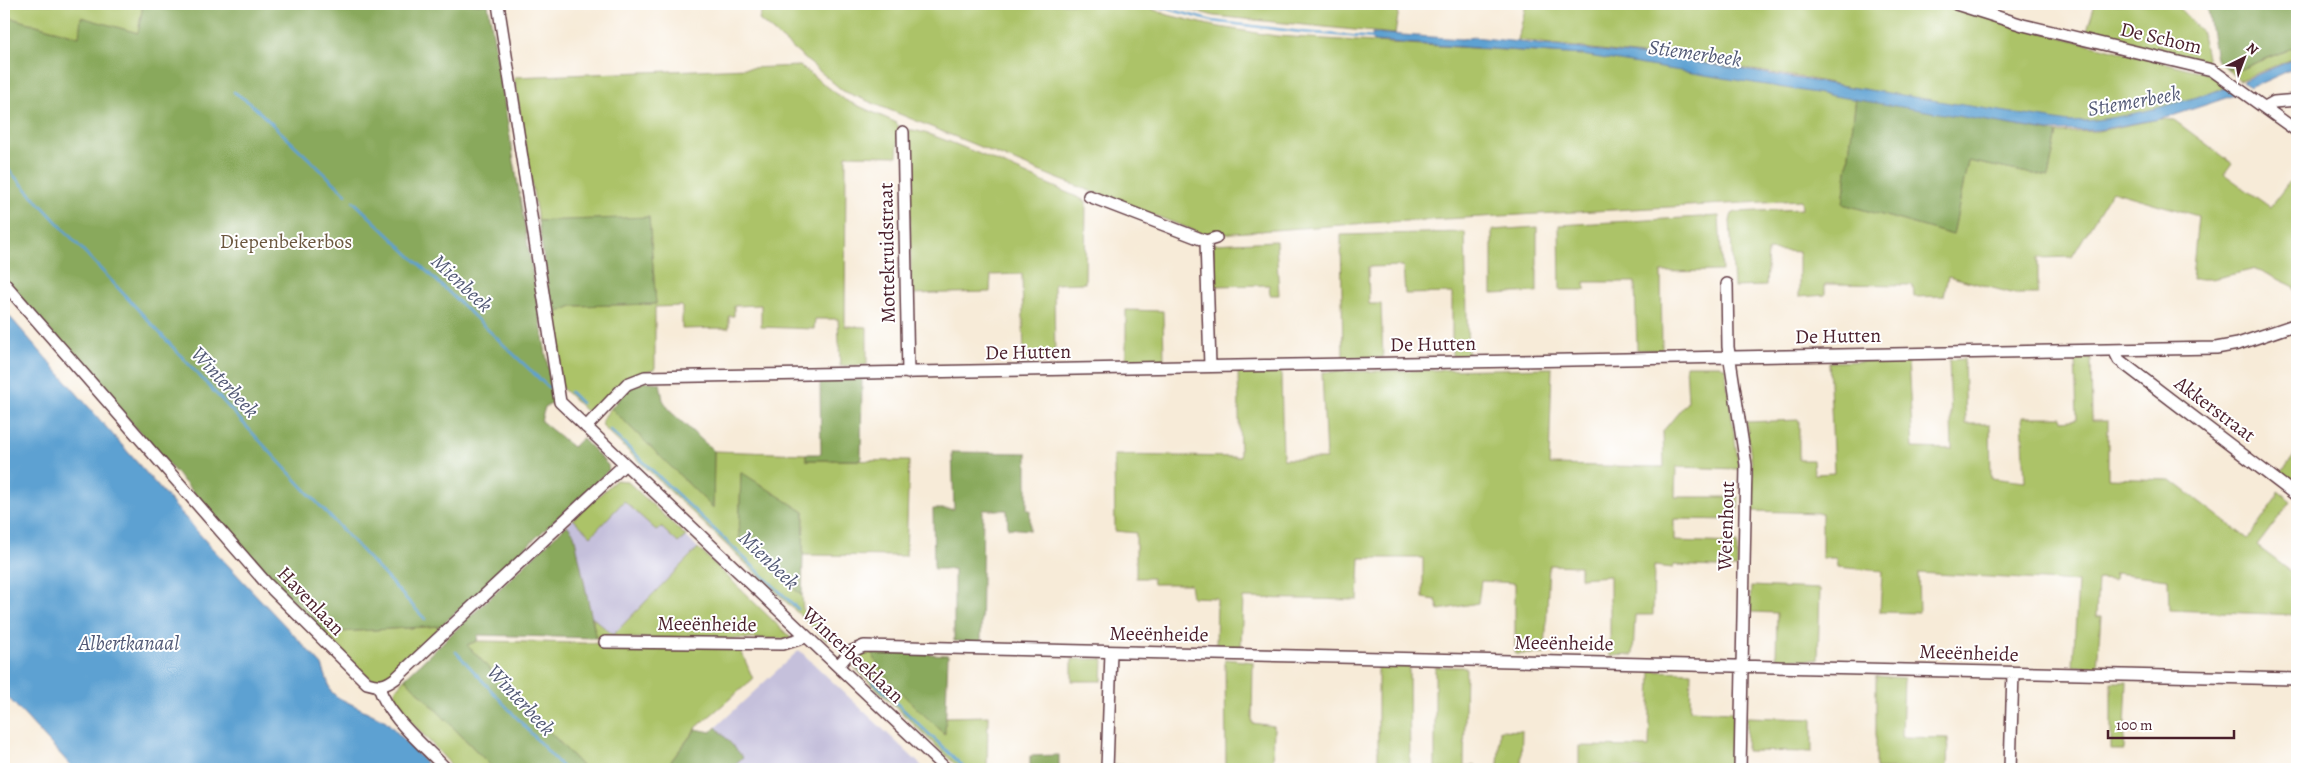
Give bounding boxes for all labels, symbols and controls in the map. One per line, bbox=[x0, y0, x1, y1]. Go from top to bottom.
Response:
street label: De Schom bbox=[2118, 16, 2205, 61]
north arrow bbox=[2218, 32, 2268, 82]
water label: Stiemerbeek bbox=[1647, 33, 1743, 73]
text: N bbox=[2242, 38, 2263, 59]
water label: Stiemerbeek bbox=[2085, 79, 2183, 123]
street label: Mottekruidstraat bbox=[872, 182, 902, 324]
park label: Diepenbekerbos bbox=[220, 228, 352, 255]
water label: Mienbeek bbox=[425, 247, 499, 319]
street label: De Hutten bbox=[1795, 322, 1881, 350]
street label: De Hutten bbox=[1390, 330, 1476, 358]
street label: De Hutten bbox=[985, 338, 1071, 366]
water label: Winterbeek bbox=[185, 340, 265, 424]
street label: Akkerstraat bbox=[2168, 369, 2261, 449]
street label: Weienhout bbox=[1711, 480, 1741, 572]
water label: Mienbeek bbox=[733, 524, 805, 596]
street label: Havenlaan bbox=[271, 560, 351, 642]
street label: Winterbeeklaan bbox=[795, 600, 910, 709]
street label: Meeënheide bbox=[657, 610, 757, 638]
street label: Meeënheide bbox=[1109, 620, 1209, 648]
water label: Albertkanaal bbox=[78, 629, 180, 657]
street label: Meeënheide bbox=[1514, 629, 1614, 657]
street label: Meeënheide bbox=[1919, 638, 2019, 668]
water label: Winterbeek bbox=[481, 658, 561, 742]
scale bar bbox=[2108, 708, 2235, 740]
text: 100 m bbox=[2116, 715, 2153, 735]

